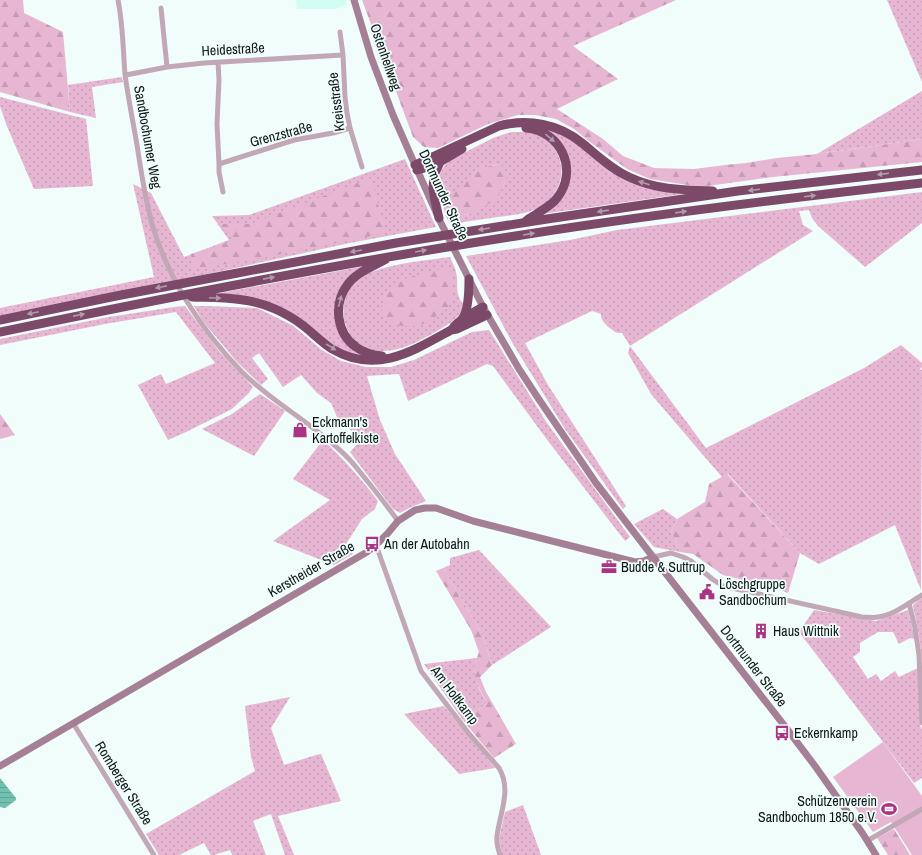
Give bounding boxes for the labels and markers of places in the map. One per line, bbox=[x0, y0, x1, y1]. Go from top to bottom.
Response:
place label: Eckmann's Kartoffelkiste bbox=[312, 413, 379, 447]
shop icon: Eckmann's Kartoffelkiste bbox=[291, 421, 309, 439]
bus stop icon: An der Autobahn bbox=[363, 535, 381, 553]
place label: An der Autobahn bbox=[383, 535, 470, 553]
office icon: Budde & Suttrup bbox=[600, 558, 618, 576]
place label: Budde & Suttrup bbox=[621, 558, 705, 576]
place label: Löschgruppe Sandbochum bbox=[719, 575, 787, 609]
public building icon: Löschgruppe Sandbochum bbox=[698, 583, 716, 601]
building icon: Haus Wittnik bbox=[752, 622, 770, 640]
place label: Haus Wittnik bbox=[773, 622, 839, 640]
bus stop icon: Eckernkamp bbox=[773, 724, 791, 742]
place label: Eckernkamp bbox=[794, 724, 858, 742]
place label: Schützenverein Sandbochum 1850 e.V. bbox=[758, 792, 877, 826]
sports icon: Schützenverein Sandbochum 1850 e.V. bbox=[880, 800, 898, 818]

